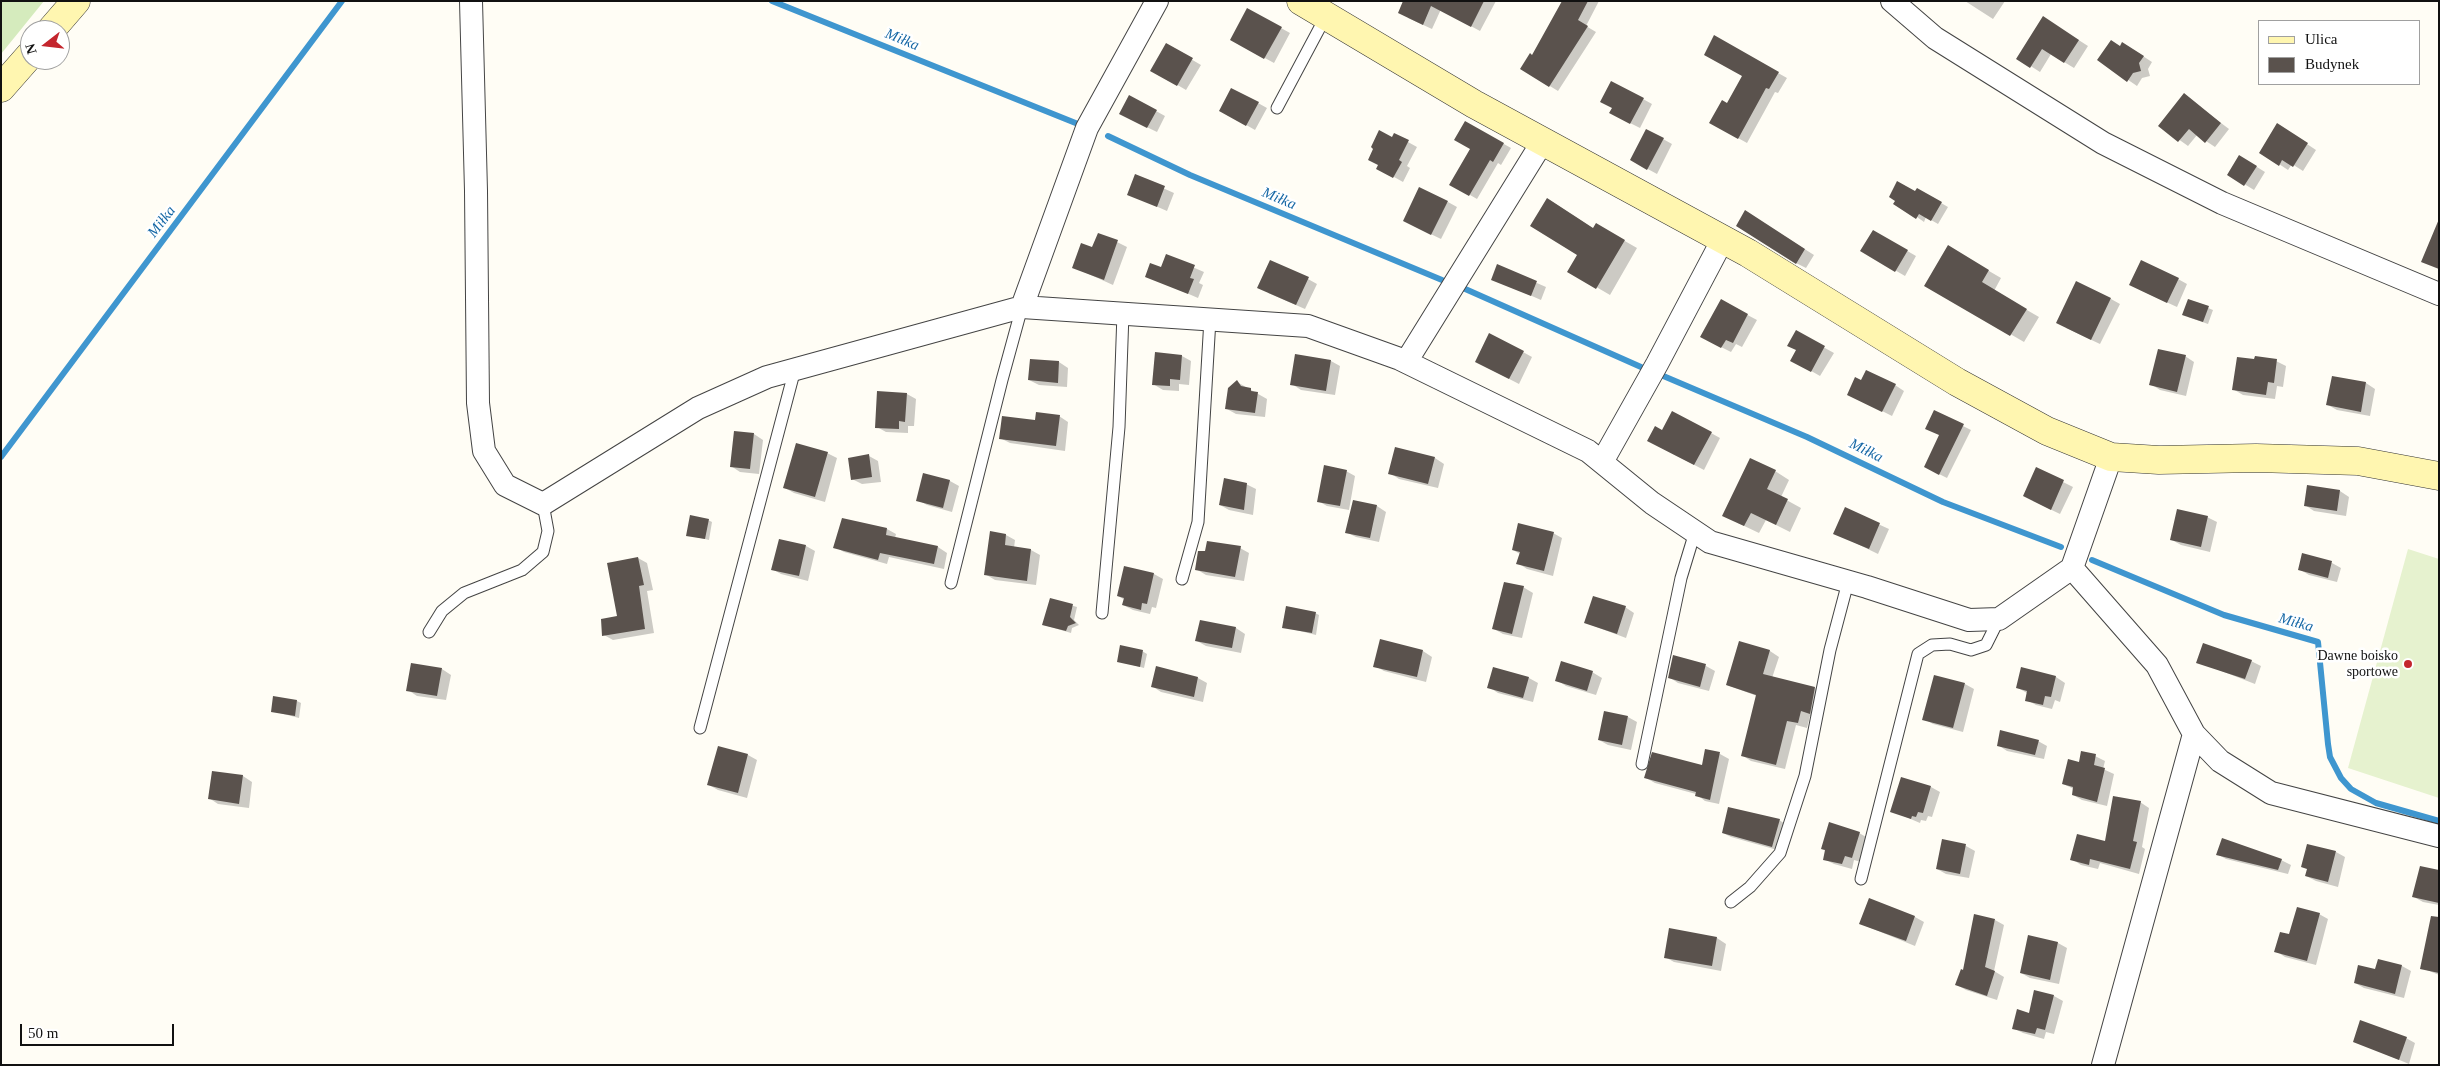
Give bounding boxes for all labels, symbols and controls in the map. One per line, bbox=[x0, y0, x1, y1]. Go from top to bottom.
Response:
north arrow bbox=[20, 20, 70, 70]
legend bbox=[2258, 20, 2420, 85]
water label: Miłka bbox=[882, 25, 922, 55]
text: Ulica bbox=[2305, 31, 2337, 47]
text: N bbox=[22, 42, 40, 56]
text: Budynek bbox=[2305, 56, 2359, 72]
water label: Miłka bbox=[1259, 184, 1299, 214]
water label: Miłka bbox=[144, 203, 180, 241]
water label: Miłka bbox=[1846, 435, 1886, 467]
water label: Miłka bbox=[2277, 610, 2315, 636]
place label: Dawne boisko sportowe bbox=[2318, 648, 2398, 680]
marker: Dawne boisko sportowe bbox=[2402, 658, 2414, 670]
scale bar bbox=[22, 1014, 176, 1046]
text: 50 m bbox=[28, 1025, 58, 1041]

